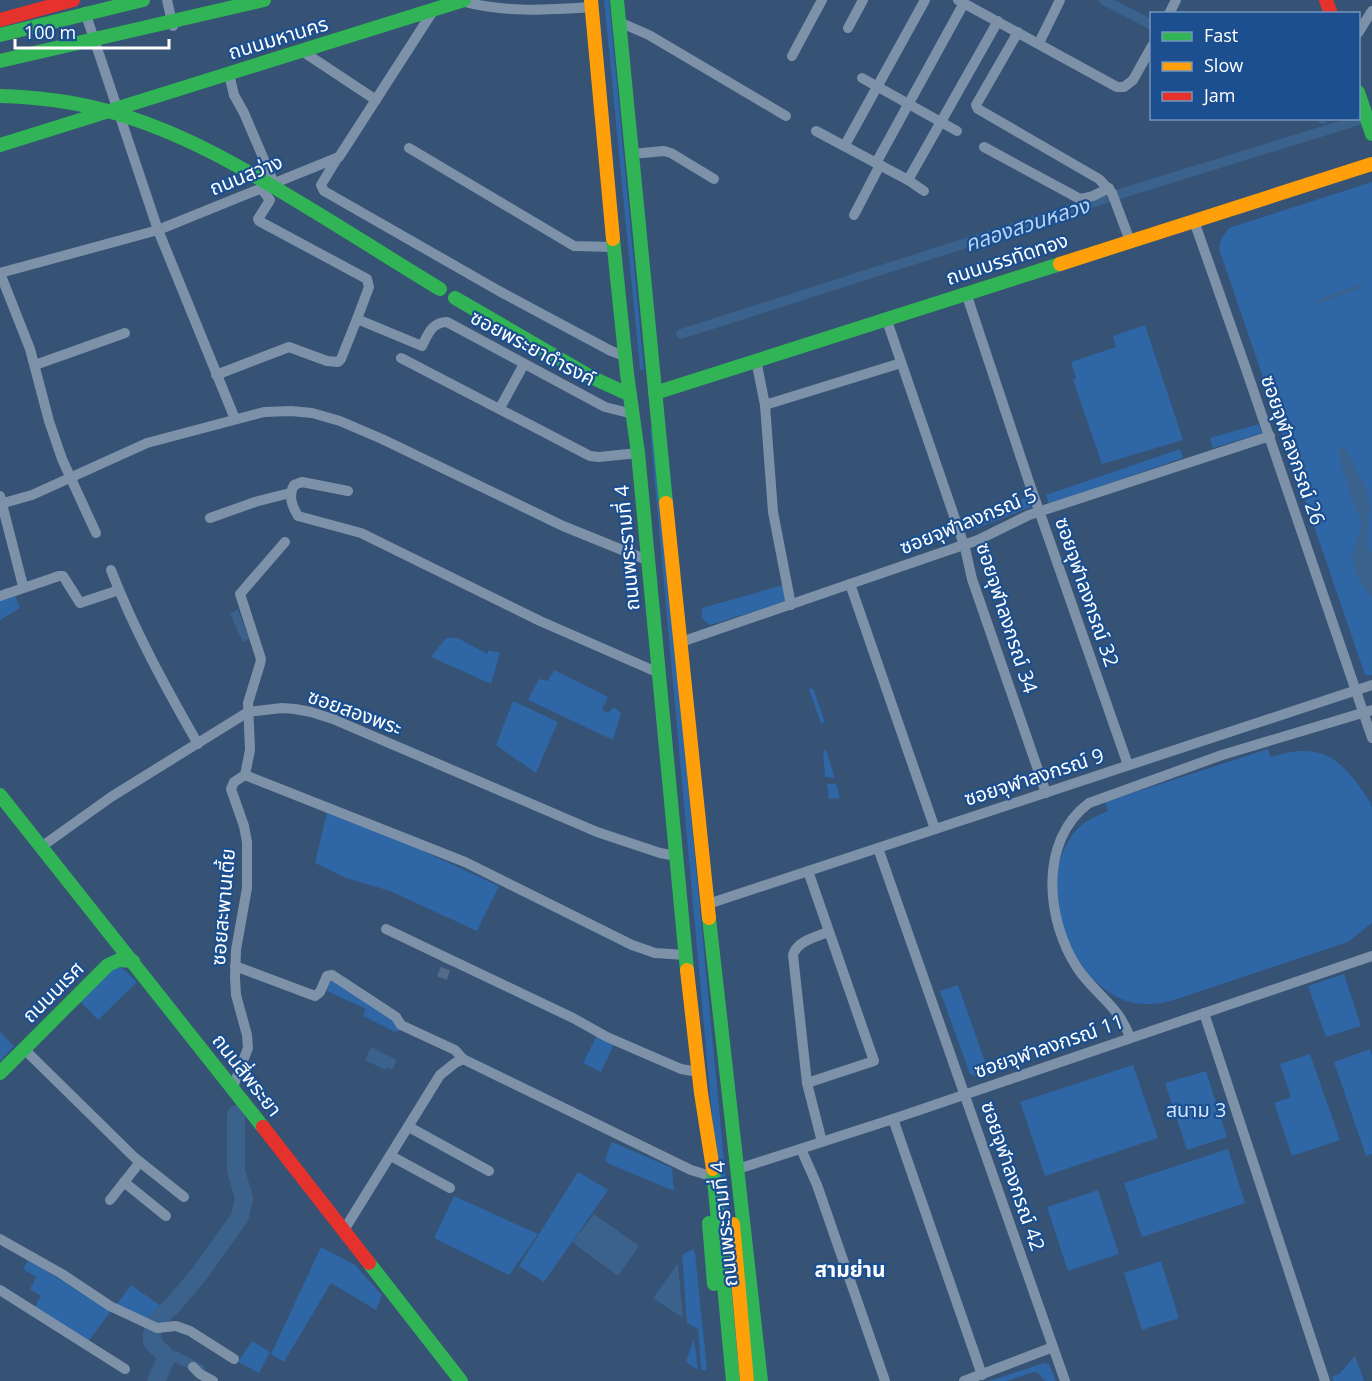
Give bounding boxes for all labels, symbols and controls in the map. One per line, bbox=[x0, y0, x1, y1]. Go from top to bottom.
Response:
street label: ถนนมหานคร bbox=[225, 10, 331, 65]
scale bar bbox=[15, 12, 170, 50]
legend bbox=[1150, 12, 1360, 120]
text: 100 m bbox=[24, 20, 76, 44]
text: Fast bbox=[1204, 23, 1238, 47]
text: Slow bbox=[1204, 53, 1243, 77]
text: Jam bbox=[1202, 83, 1236, 107]
street label: ถนนสว่าง bbox=[205, 148, 286, 201]
water label: คลองสวนหลวง bbox=[961, 190, 1094, 257]
street label: ถนนบรรทัดทอง bbox=[942, 226, 1071, 291]
street label: ซอยพระยาดำรงค์ bbox=[466, 303, 601, 392]
street label: ซอยจุฬาลงกรณ์ 26 bbox=[1255, 371, 1332, 528]
street label: ซอยจุฬาลงกรณ์ 5 bbox=[895, 481, 1040, 560]
street label: ถนนพระรามที่ 4 bbox=[608, 484, 645, 612]
street label: ซอยจุฬาลงกรณ์ 32 bbox=[1049, 513, 1126, 670]
street label: ซอยจุฬาลงกรณ์ 34 bbox=[970, 539, 1045, 697]
street label: ซอยสองพระ bbox=[304, 682, 406, 741]
street label: ซอยจุฬาลงกรณ์ 9 bbox=[961, 741, 1107, 812]
street label: ซอยสะพานเตี้ย bbox=[204, 847, 241, 967]
street label: ถนนนเรศ bbox=[16, 955, 89, 1028]
street label: ซอยจุฬาลงกรณ์ 11 bbox=[970, 1007, 1127, 1084]
street label: ถนนสี่พระยา bbox=[206, 1028, 288, 1122]
park label: สนาม 3 bbox=[1166, 1096, 1226, 1123]
street label: ซอยจุฬาลงกรณ์ 42 bbox=[975, 1097, 1052, 1254]
street label: ถนนพระรามที่ 4 bbox=[703, 1159, 744, 1288]
district label: สามย่าน bbox=[814, 1255, 886, 1283]

